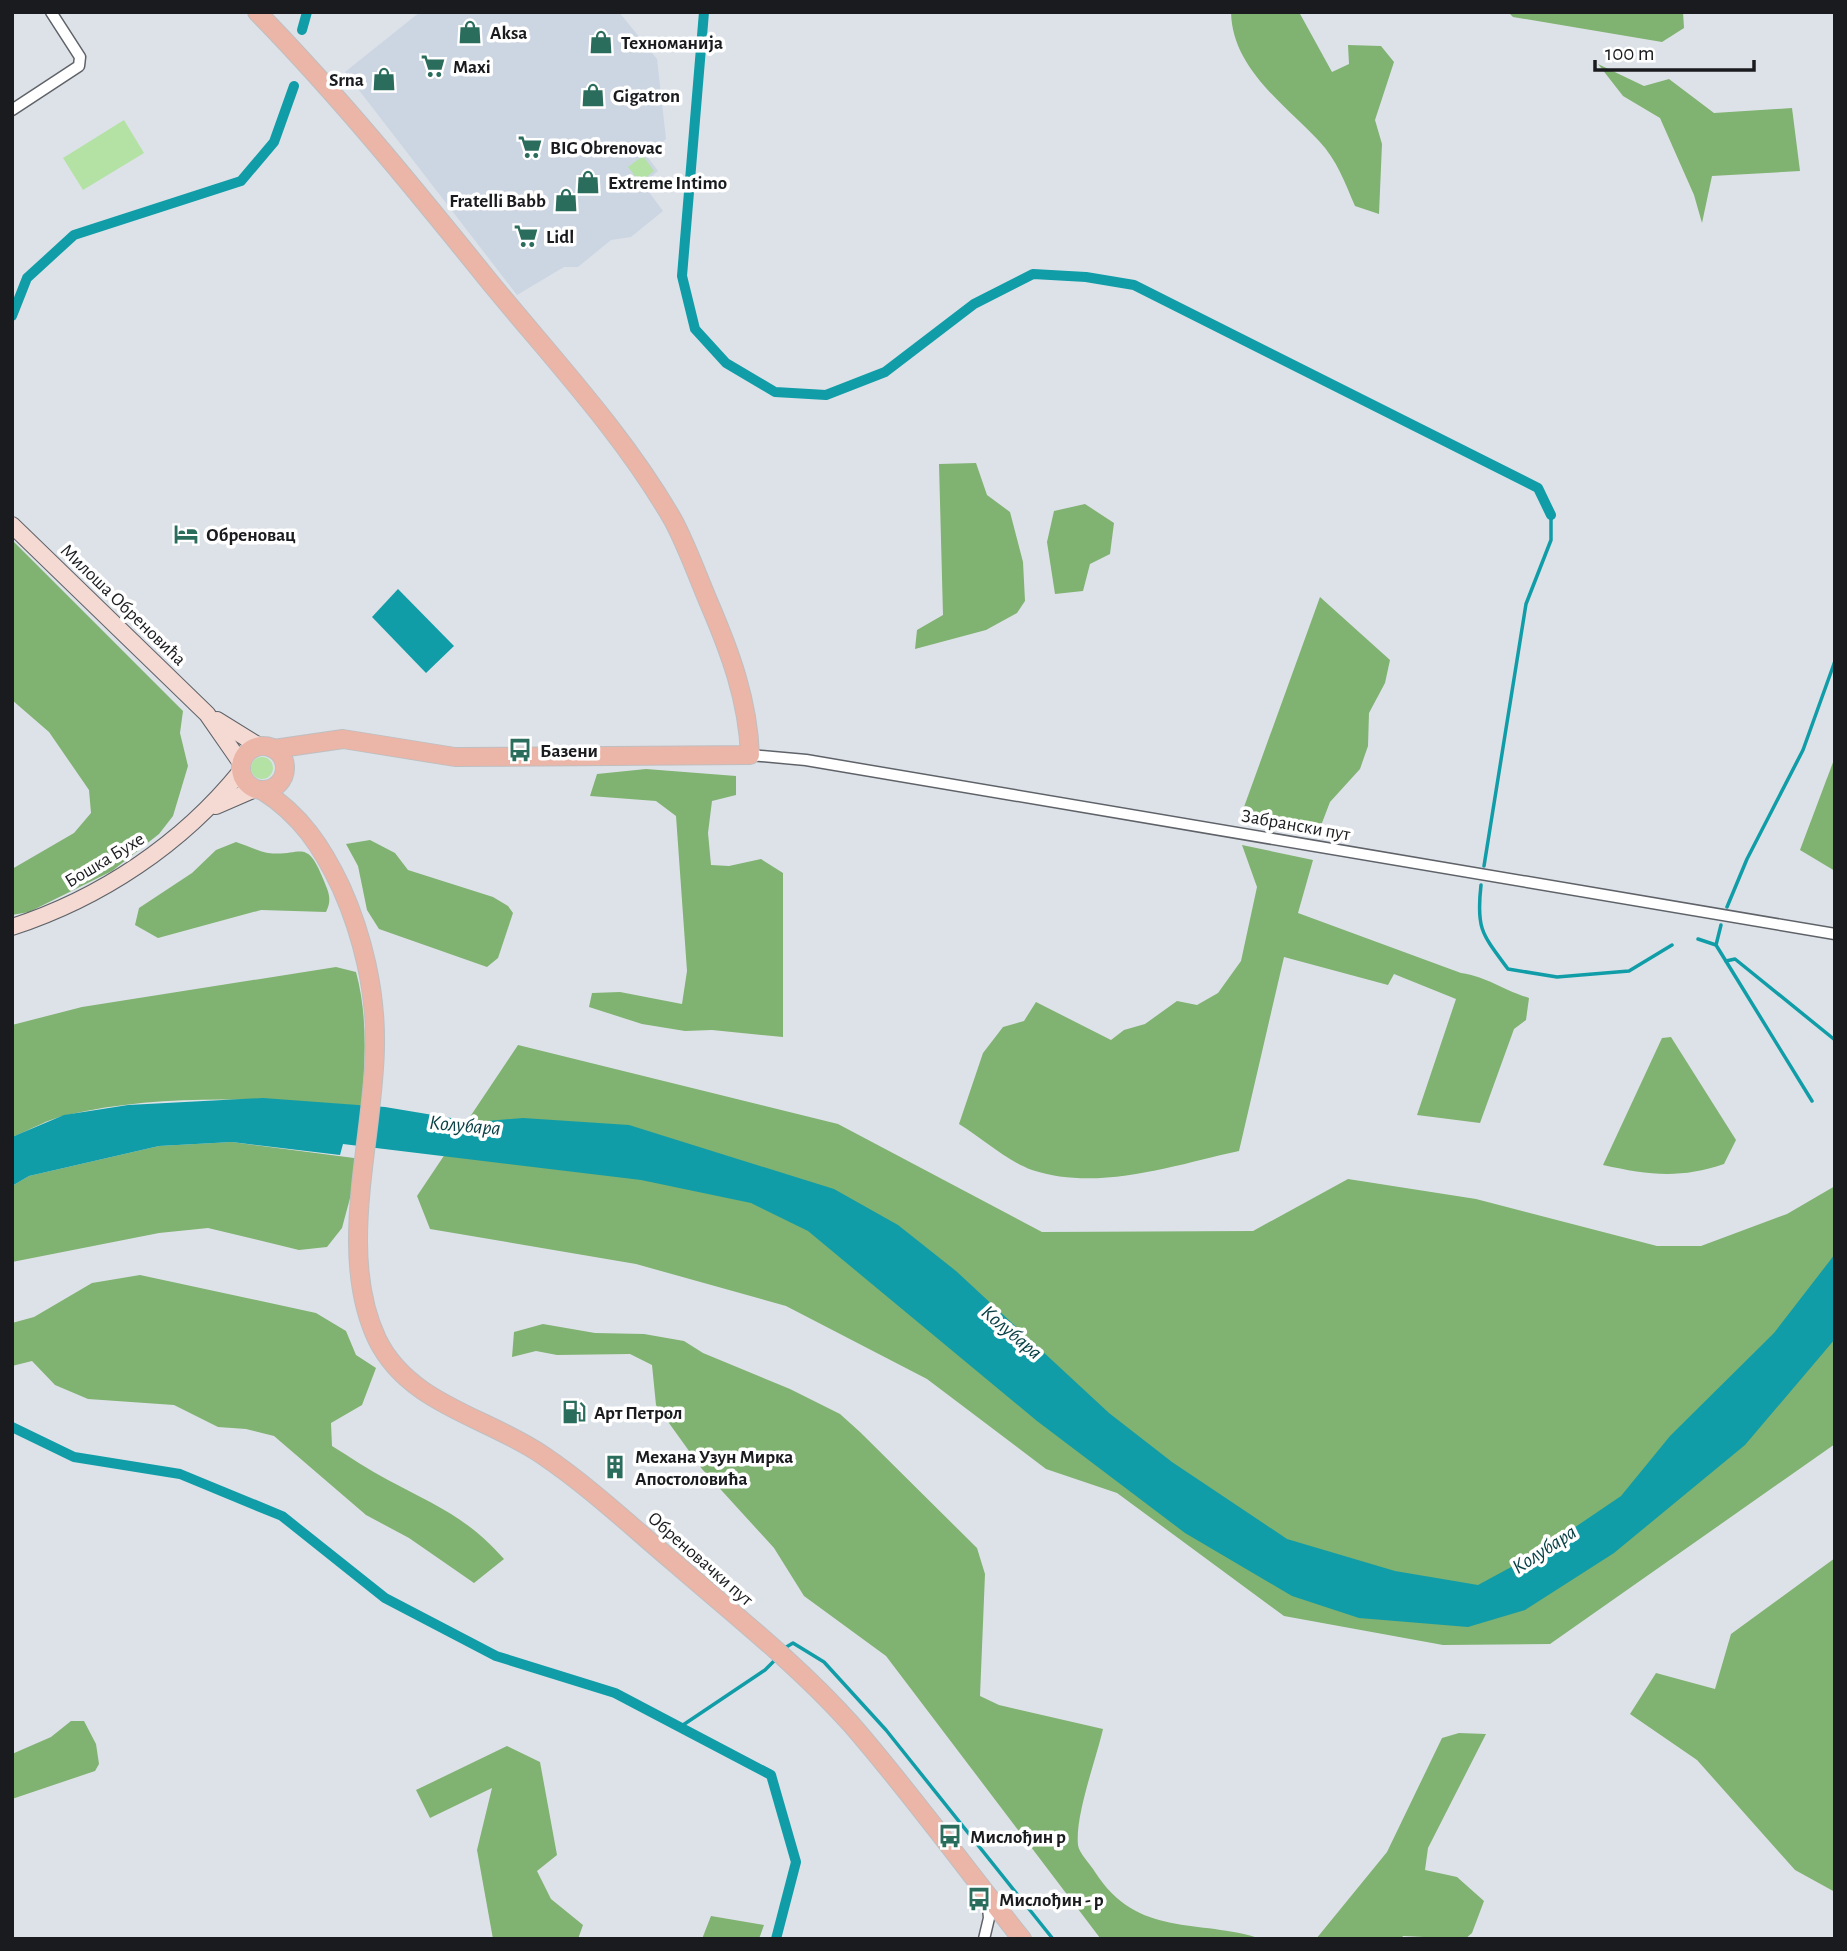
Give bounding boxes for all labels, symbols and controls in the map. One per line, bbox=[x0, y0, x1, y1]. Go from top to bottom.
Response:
shop icon: Aksa bbox=[456, 18, 484, 46]
place label: Aksa bbox=[490, 24, 527, 43]
shop icon: Техноманија bbox=[587, 28, 615, 56]
scale bar bbox=[1595, 28, 1754, 72]
place label: Техноманија bbox=[621, 34, 723, 53]
text: 100 m bbox=[1605, 43, 1655, 64]
supermarket icon: Maxi bbox=[419, 52, 447, 80]
place label: Maxi bbox=[453, 58, 491, 77]
shop icon: Srna bbox=[370, 65, 398, 93]
place label: Srna bbox=[329, 71, 364, 90]
shop icon: Gigatron bbox=[579, 81, 607, 109]
place label: Gigatron bbox=[613, 87, 680, 106]
supermarket icon: BIG Obrenovac bbox=[516, 133, 544, 161]
place label: BIG Obrenovac bbox=[550, 139, 663, 158]
shop icon: Extreme Intimo bbox=[574, 168, 602, 196]
place label: Extreme Intimo bbox=[608, 174, 727, 193]
shop icon: Fratelli Babb bbox=[552, 186, 580, 214]
place label: Fratelli Babb bbox=[449, 192, 546, 211]
supermarket icon: Lidl bbox=[512, 222, 540, 250]
place label: Lidl bbox=[546, 228, 574, 247]
hotel icon: Обреновац bbox=[172, 520, 200, 548]
place label: Обреновац bbox=[206, 526, 296, 545]
street label: Милоша Обреновића bbox=[57, 541, 189, 670]
bus stop icon: Базени bbox=[506, 736, 534, 764]
place label: Базени bbox=[540, 742, 598, 761]
street label: Забрански пут bbox=[1240, 807, 1352, 844]
street label: Бошка Бухе bbox=[62, 829, 148, 891]
water label: Колубара bbox=[428, 1112, 502, 1140]
water label: Колубара bbox=[977, 1301, 1046, 1364]
fuel station icon: Арт Петрол bbox=[560, 1398, 588, 1426]
place label: Арт Петрол bbox=[594, 1404, 682, 1423]
place label: Механа Узун Мирка Апостоловића bbox=[635, 1448, 793, 1489]
building icon: Механа Узун Мирка Апостоловића bbox=[601, 1453, 629, 1481]
street label: Обреновачки пут bbox=[644, 1508, 756, 1610]
water label: Колубара bbox=[1509, 1521, 1581, 1579]
bus stop icon: Мислођин р bbox=[936, 1822, 964, 1850]
place label: Мислођин р bbox=[970, 1828, 1066, 1847]
bus stop icon: Мислођин - р bbox=[965, 1885, 993, 1913]
place label: Мислођин - р bbox=[999, 1891, 1104, 1910]

